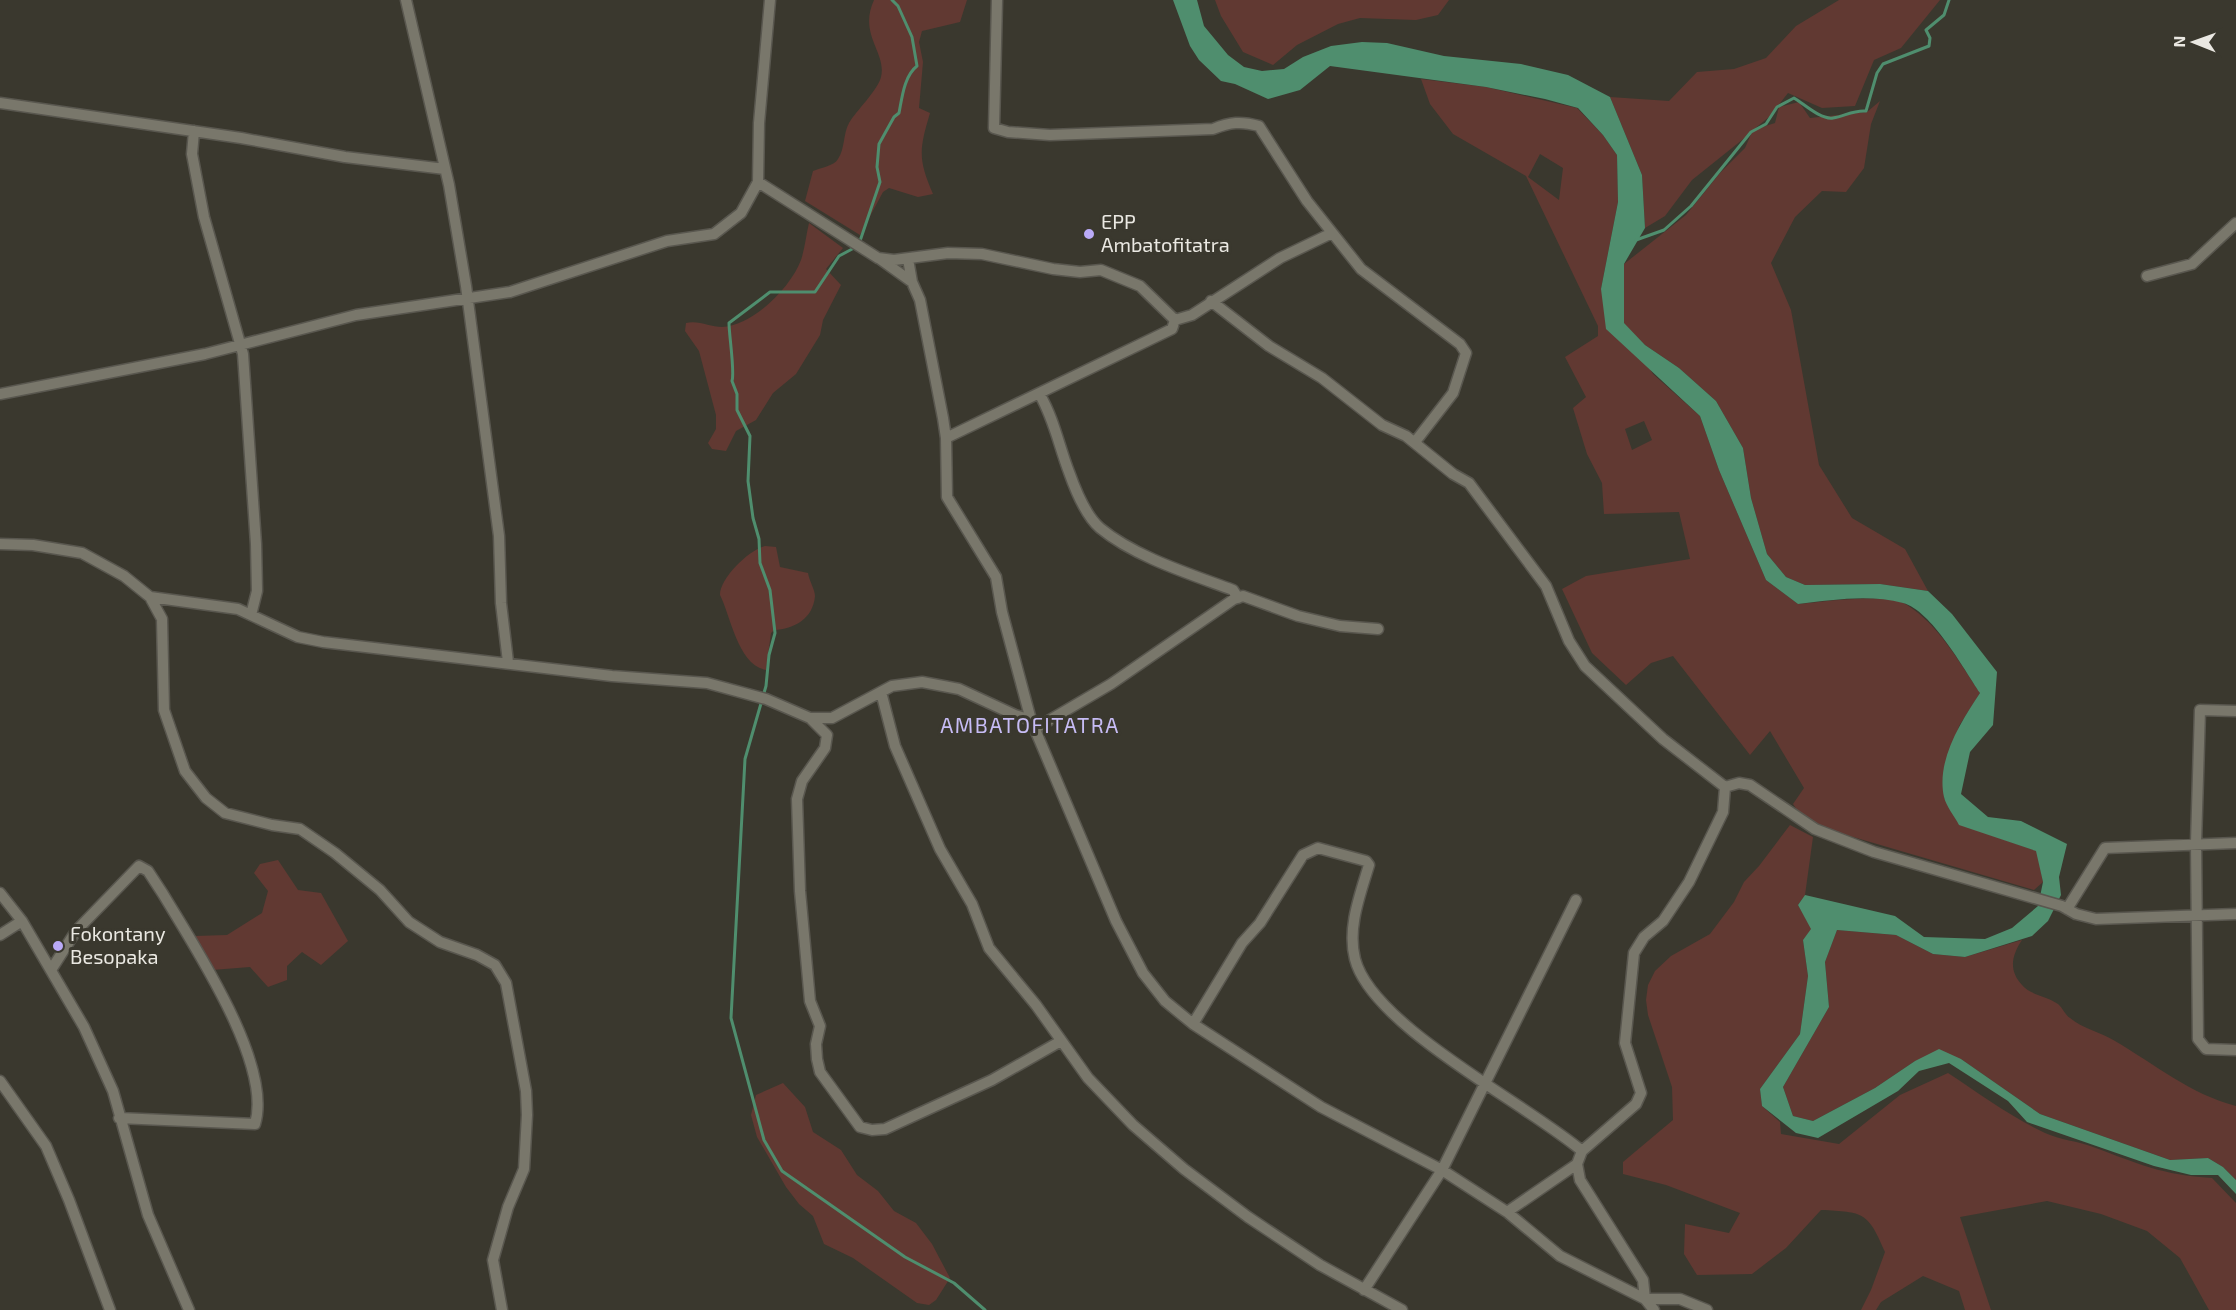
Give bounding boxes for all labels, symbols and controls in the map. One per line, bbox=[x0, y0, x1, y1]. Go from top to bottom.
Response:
north arrow bbox=[2164, 12, 2224, 72]
text: N bbox=[2169, 36, 2188, 48]
place label: EPP Ambatofitatra bbox=[1101, 209, 1230, 256]
marker: EPP Ambatofitatra bbox=[1082, 227, 1096, 241]
district label: AMBATOFITATRA bbox=[940, 712, 1120, 737]
place label: Fokontany Besopaka bbox=[70, 921, 166, 968]
marker: Fokontany Besopaka bbox=[51, 939, 65, 953]

